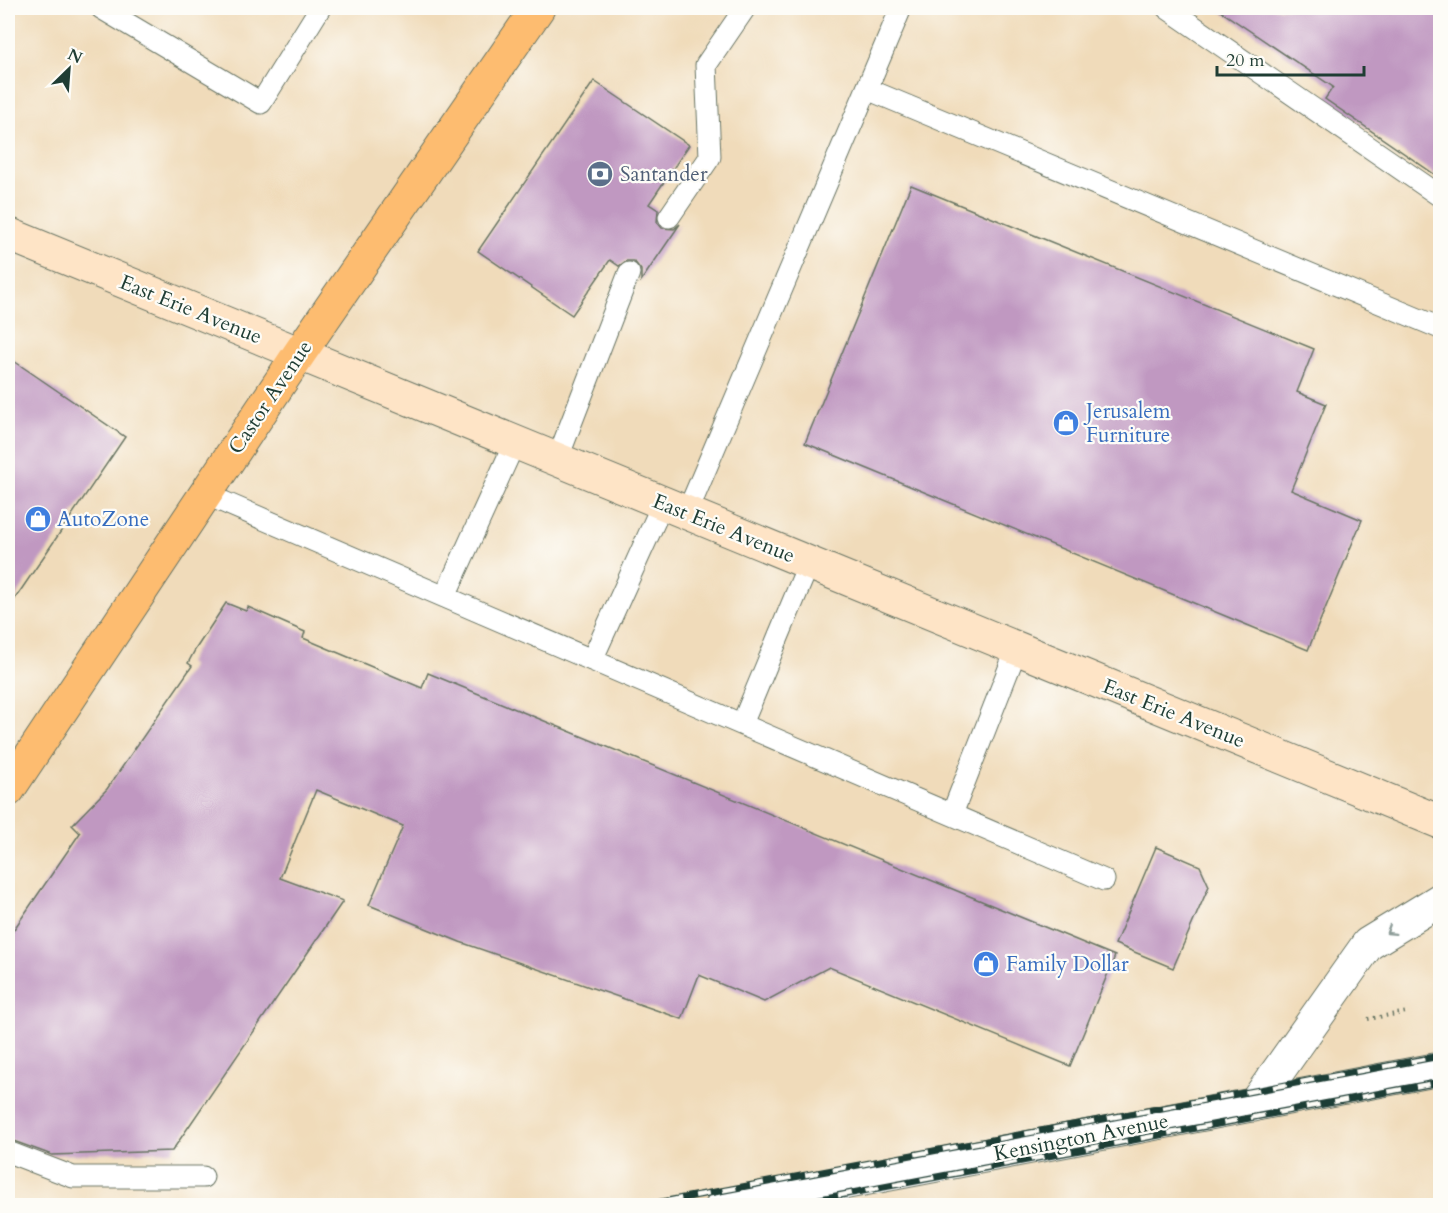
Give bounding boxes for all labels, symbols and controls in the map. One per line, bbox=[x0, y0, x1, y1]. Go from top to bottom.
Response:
north arrow bbox=[39, 39, 99, 99]
scale bar bbox=[1217, 39, 1364, 77]
text: N bbox=[64, 43, 86, 69]
text: 20 m bbox=[1226, 48, 1265, 73]
bank icon: Santander bbox=[585, 159, 615, 189]
place label: Santander bbox=[620, 160, 708, 189]
street label: East Erie Avenue bbox=[115, 268, 266, 351]
street label: Castor Avenue bbox=[222, 335, 319, 460]
place label: Jerusalem Furniture bbox=[1083, 397, 1171, 450]
shop icon: Jerusalem Furniture bbox=[1051, 408, 1081, 438]
street label: East Erie Avenue bbox=[648, 487, 799, 570]
shop icon: AutoZone bbox=[23, 504, 53, 534]
place label: AutoZone bbox=[57, 505, 149, 534]
street label: East Erie Avenue bbox=[1098, 672, 1249, 755]
one-way arrow bbox=[1386, 924, 1396, 936]
shop icon: Family Dollar bbox=[971, 949, 1001, 979]
place label: Family Dollar bbox=[1006, 950, 1129, 979]
street label: Kensington Avenue bbox=[991, 1106, 1171, 1169]

